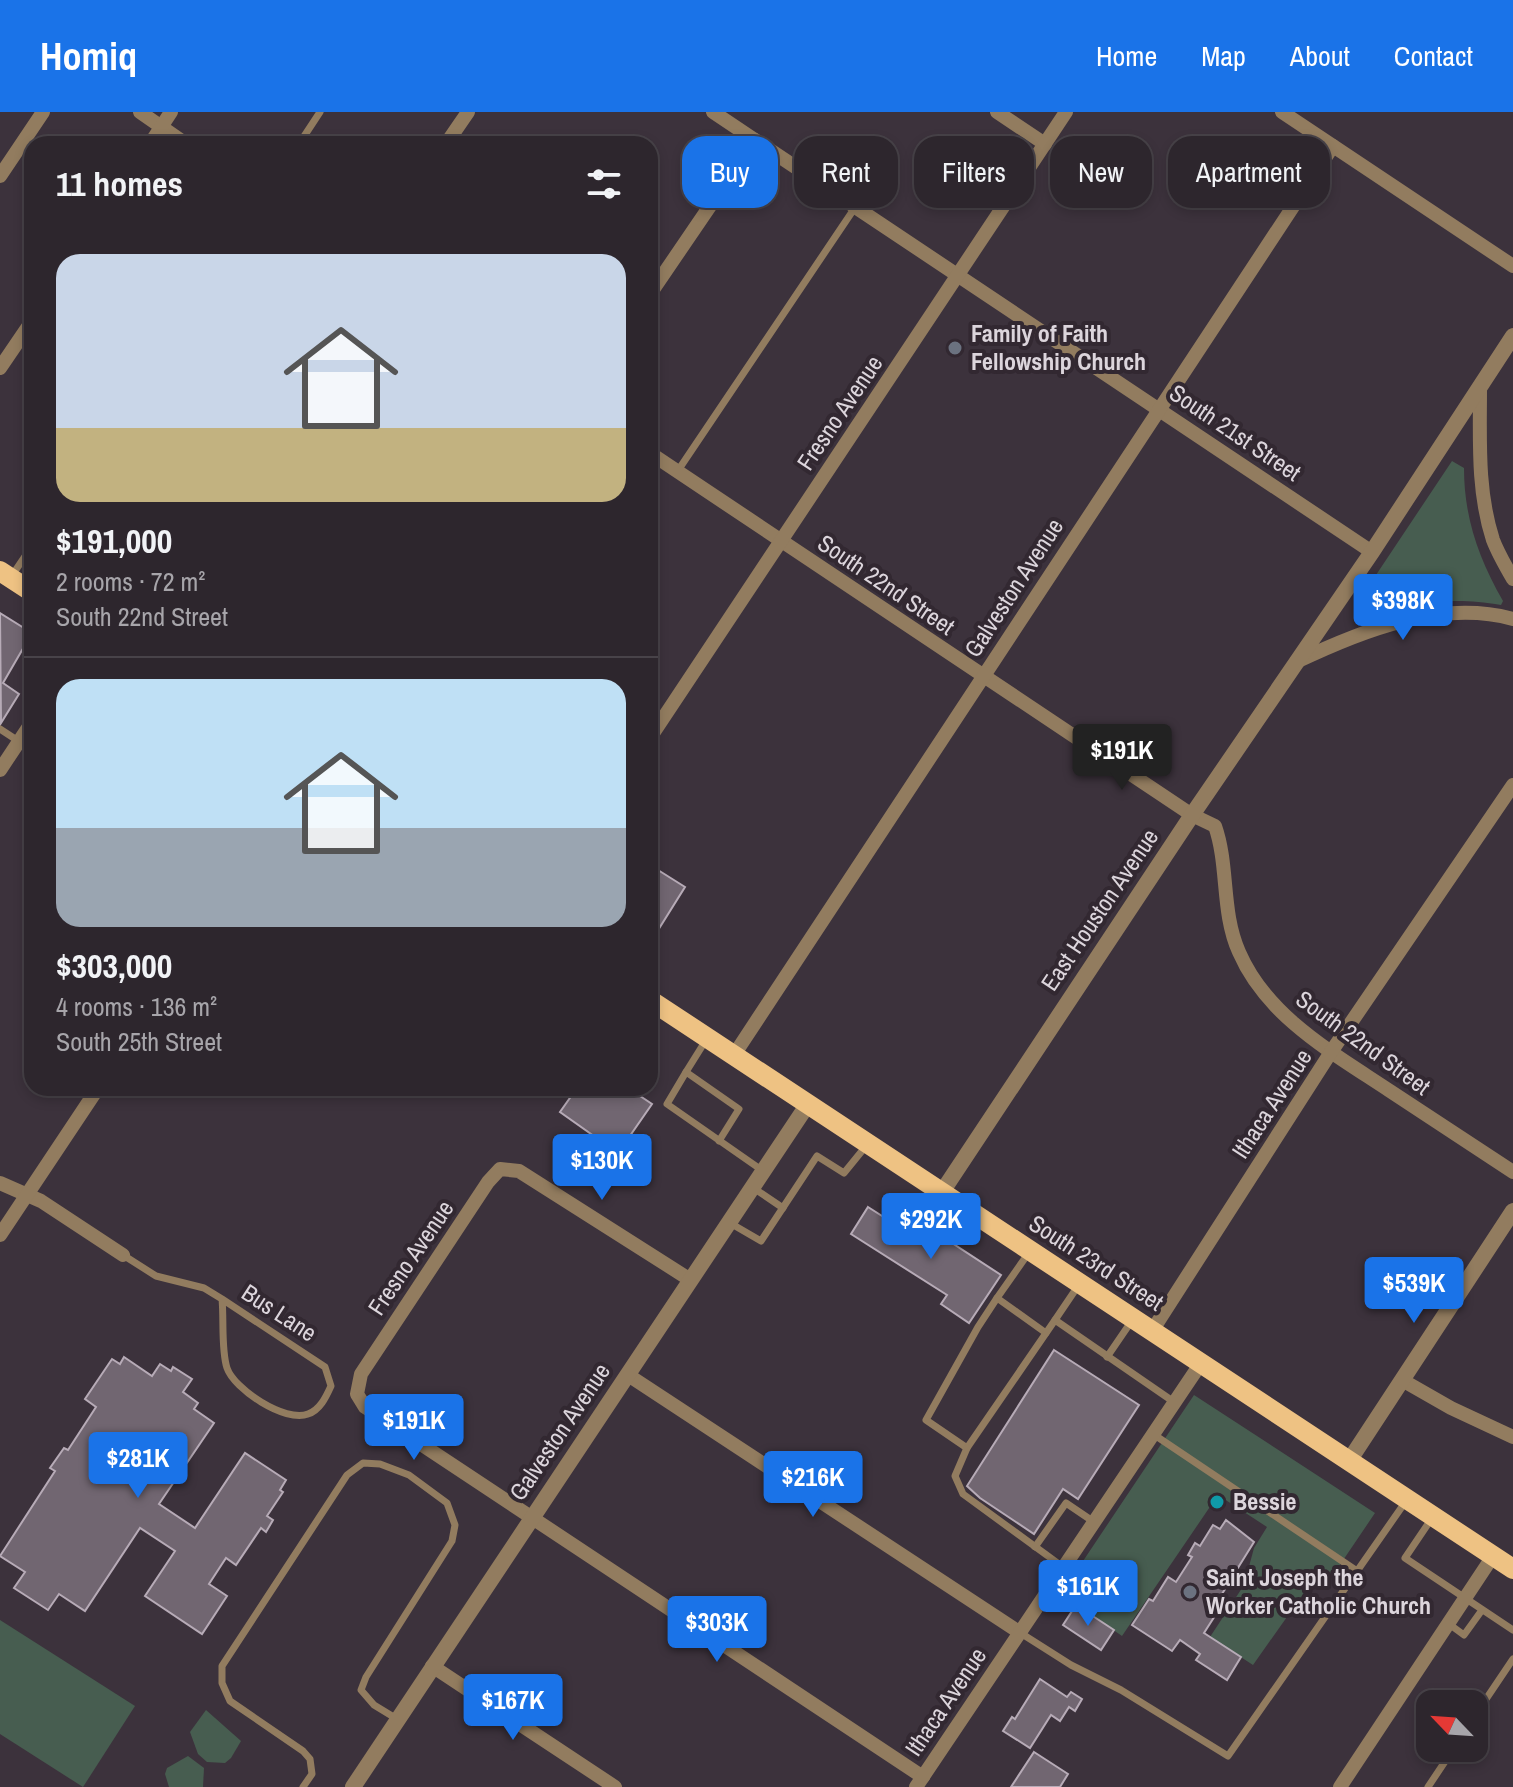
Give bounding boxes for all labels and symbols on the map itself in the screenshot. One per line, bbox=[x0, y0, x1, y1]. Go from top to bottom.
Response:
place label: Family of Faith Fellowship Church bbox=[971, 317, 1146, 377]
marker: Family of Faith Fellowship Church bbox=[946, 339, 964, 357]
street label: Fresno Avenue bbox=[789, 349, 889, 476]
street label: South 21st Street bbox=[1164, 376, 1308, 488]
street label: Galveston Avenue bbox=[956, 512, 1070, 663]
street label: South 22nd Street bbox=[812, 527, 962, 642]
pin: $398K bbox=[1347, 574, 1459, 642]
pin: $191K bbox=[1066, 724, 1178, 792]
street label: East Houston Avenue bbox=[1033, 822, 1165, 997]
street label: South 22nd Street bbox=[1290, 983, 1438, 1102]
street label: Ithaca Avenue bbox=[1224, 1043, 1318, 1164]
pin: $130K bbox=[546, 1134, 658, 1202]
pin: $292K bbox=[875, 1193, 987, 1261]
street label: Fresno Avenue bbox=[360, 1194, 460, 1321]
street label: South 23rd Street bbox=[1023, 1207, 1170, 1318]
pin: $539K bbox=[1358, 1257, 1470, 1325]
street label: Bus Lane bbox=[236, 1276, 323, 1348]
street label: Galveston Avenue bbox=[501, 1356, 617, 1506]
pin: $191K bbox=[358, 1394, 470, 1462]
pin: $281K bbox=[82, 1432, 194, 1500]
pin: $216K bbox=[757, 1451, 869, 1519]
place label: Bessie bbox=[1233, 1485, 1297, 1517]
marker: Bessie bbox=[1208, 1493, 1226, 1511]
pin: $161K bbox=[1032, 1560, 1144, 1628]
place label: Saint Joseph the Worker Catholic Church bbox=[1206, 1561, 1431, 1621]
marker: Saint Joseph the Worker Catholic Church bbox=[1181, 1583, 1199, 1601]
pin: $303K bbox=[661, 1596, 773, 1664]
street label: Ithaca Avenue bbox=[897, 1641, 993, 1762]
pin: $167K bbox=[457, 1674, 569, 1742]
north arrow bbox=[1416, 1690, 1488, 1762]

